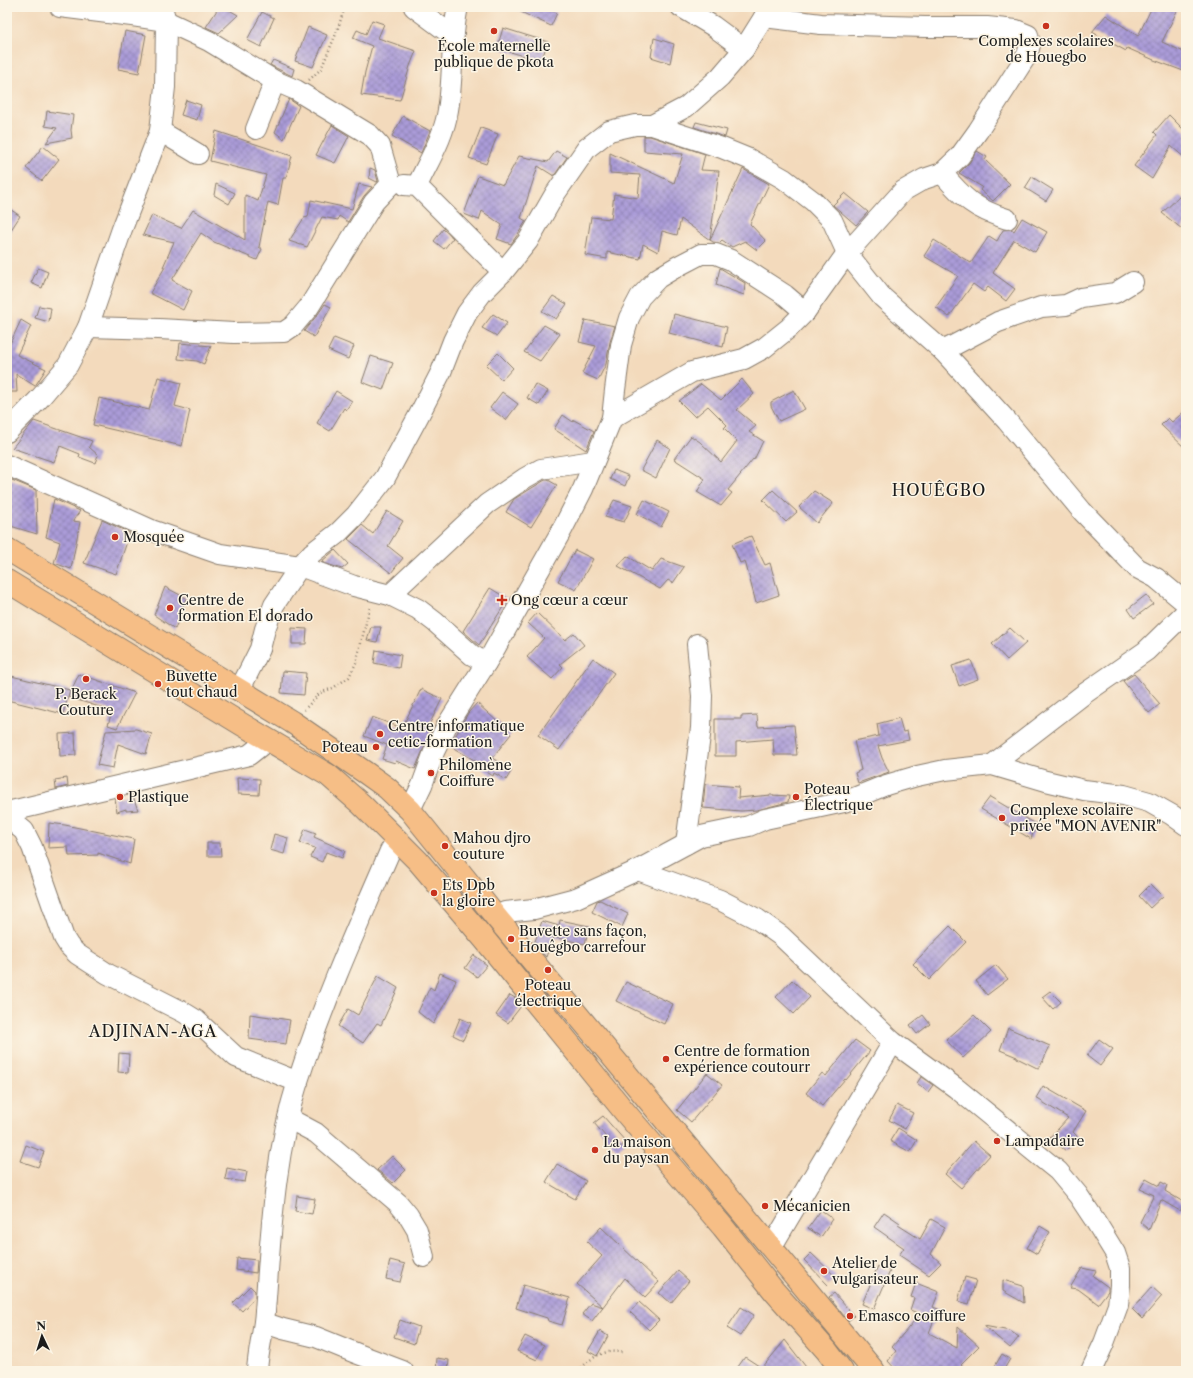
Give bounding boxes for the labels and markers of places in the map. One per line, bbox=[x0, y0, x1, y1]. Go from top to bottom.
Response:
marker: Complexes scolaires de Houegbo bbox=[1041, 21, 1051, 31]
marker: École maternelle publique de pkota bbox=[489, 26, 499, 36]
place label: Complexes scolaires de Houegbo bbox=[978, 32, 1114, 66]
place label: École maternelle publique de pkota bbox=[434, 37, 555, 71]
place label: Mosquée bbox=[123, 528, 184, 546]
marker: Mosquée bbox=[110, 532, 120, 542]
place label: Centre de formation El dorado bbox=[178, 591, 313, 625]
place label: Ong cœur a cœur bbox=[511, 591, 628, 609]
marker: Ong cœur a cœur bbox=[496, 594, 508, 606]
marker: Centre de formation El dorado bbox=[165, 603, 175, 613]
place label: Buvette tout chaud bbox=[166, 667, 238, 701]
marker: P. Berack Couture bbox=[81, 674, 91, 684]
marker: Buvette tout chaud bbox=[153, 679, 163, 689]
place label: P. Berack Couture bbox=[55, 685, 118, 719]
place label: Centre informatique cetic-formation bbox=[388, 717, 525, 751]
marker: Centre informatique cetic-formation bbox=[375, 729, 385, 739]
place label: Poteau bbox=[322, 738, 368, 756]
marker: Poteau bbox=[371, 742, 381, 752]
place label: Philomène Coiffure bbox=[439, 756, 512, 790]
marker: Philomène Coiffure bbox=[426, 768, 436, 778]
place label: Poteau Électrique bbox=[804, 780, 873, 814]
place label: Plastique bbox=[128, 788, 189, 806]
marker: Plastique bbox=[115, 792, 125, 802]
marker: Poteau Électrique bbox=[791, 792, 801, 802]
place label: Complexe scolaire privée "MON AVENIR" bbox=[1010, 801, 1161, 835]
marker: Complexe scolaire privée "MON AVENIR" bbox=[997, 813, 1007, 823]
place label: Mahou djro couture bbox=[453, 829, 531, 863]
marker: Mahou djro couture bbox=[440, 841, 450, 851]
place label: Ets Dpb la gloire bbox=[442, 876, 495, 910]
marker: Ets Dpb la gloire bbox=[429, 888, 439, 898]
place label: Buvette sans façon, Houêgbo carrefour bbox=[519, 922, 647, 956]
marker: Buvette sans façon, Houêgbo carrefour bbox=[506, 934, 516, 944]
marker: Poteau électrique bbox=[543, 965, 553, 975]
place label: Poteau électrique bbox=[514, 976, 582, 1010]
place label: Centre de formation expérience coutourr bbox=[674, 1042, 810, 1076]
marker: Centre de formation expérience coutourr bbox=[661, 1054, 671, 1064]
place label: Lampadaire bbox=[1005, 1132, 1084, 1150]
place label: La maison du paysan bbox=[603, 1133, 671, 1167]
marker: Lampadaire bbox=[992, 1136, 1002, 1146]
marker: La maison du paysan bbox=[590, 1145, 600, 1155]
place label: Mécanicien bbox=[773, 1197, 851, 1215]
marker: Mécanicien bbox=[760, 1201, 770, 1211]
place label: Atelier de vulgarisateur bbox=[831, 1254, 918, 1288]
marker: Atelier de vulgarisateur bbox=[819, 1266, 829, 1276]
place label: Emasco coiffure bbox=[858, 1307, 966, 1325]
marker: Emasco coiffure bbox=[845, 1311, 855, 1321]

